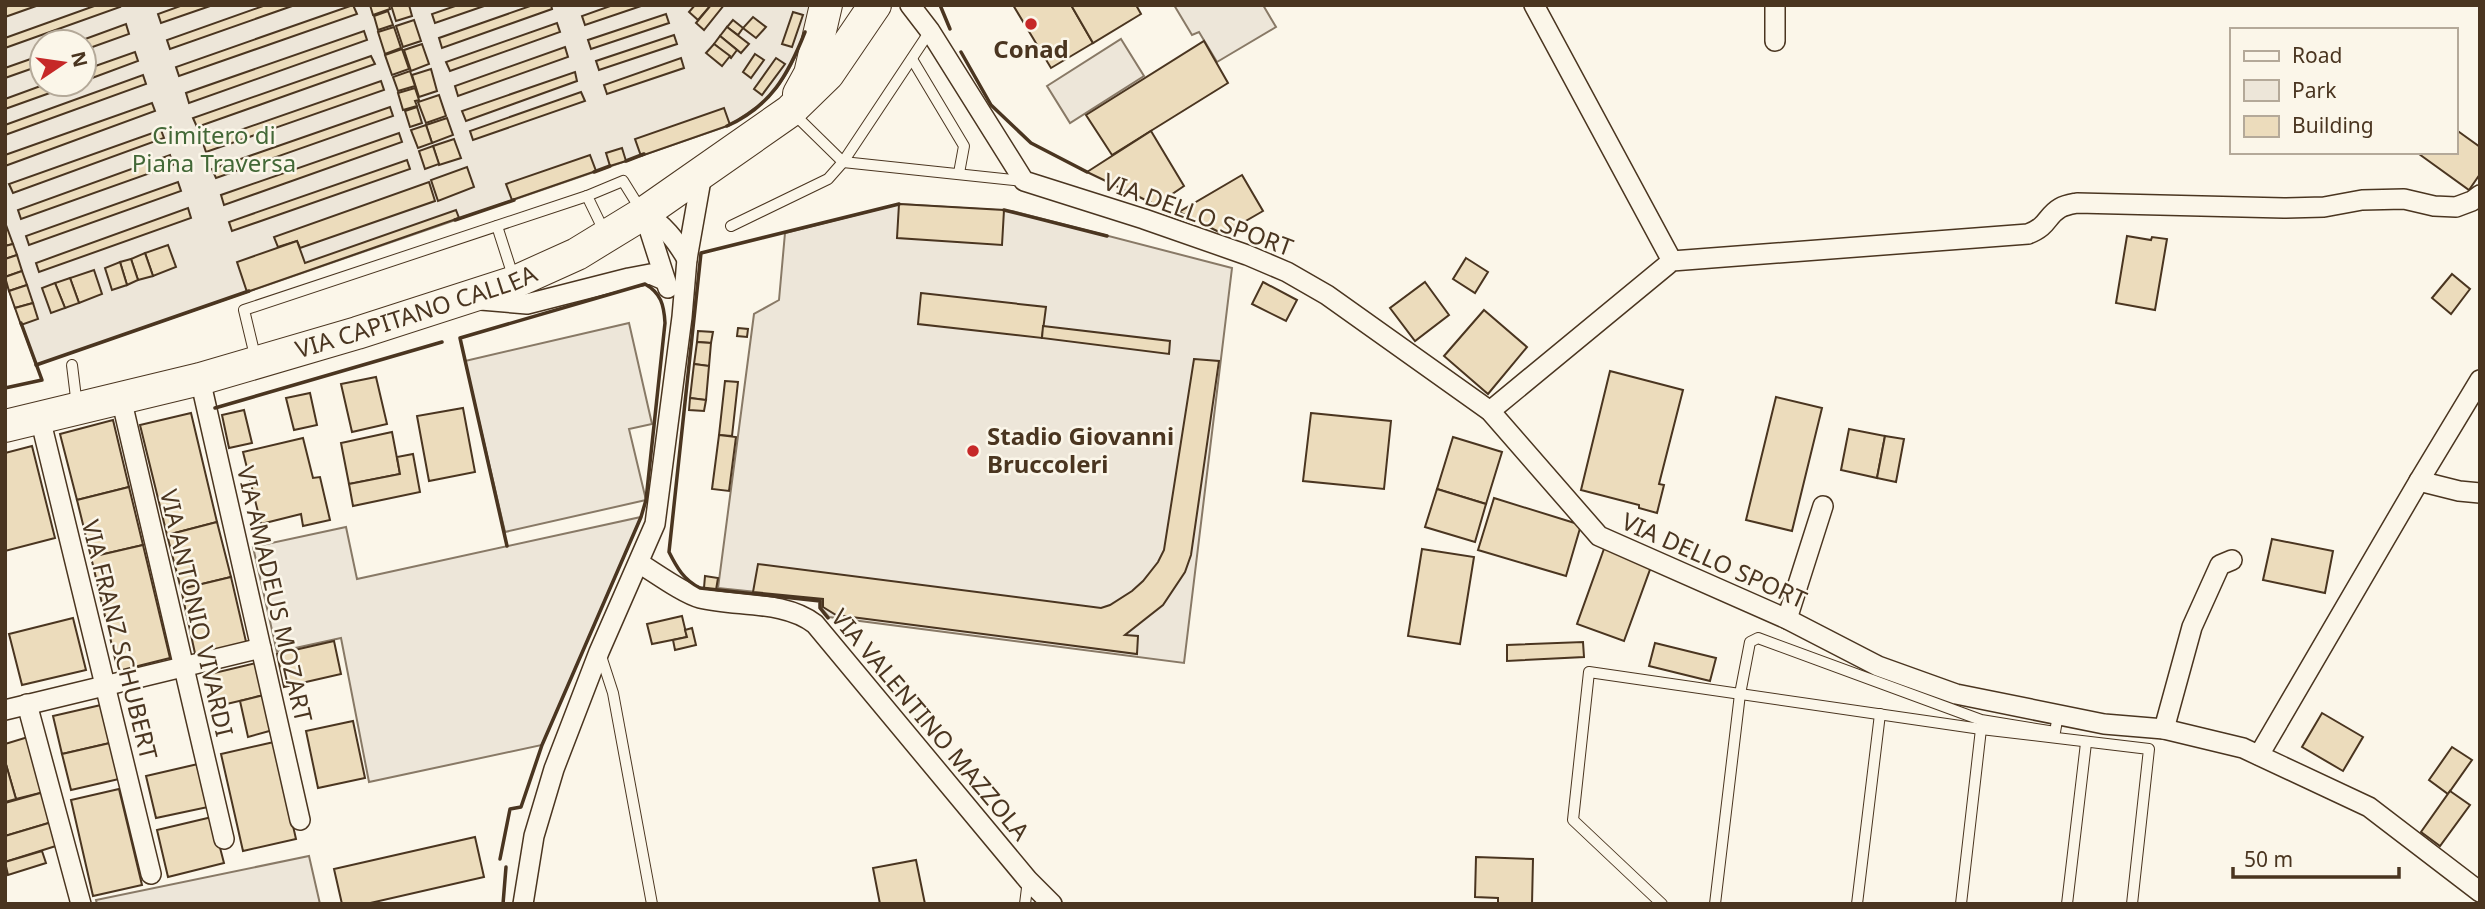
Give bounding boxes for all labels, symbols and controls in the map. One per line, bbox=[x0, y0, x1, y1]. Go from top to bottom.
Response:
marker: Conad bbox=[1023, 16, 1039, 32]
north arrow bbox=[28, 28, 98, 98]
legend bbox=[2230, 28, 2457, 154]
place label: Conad bbox=[993, 32, 1069, 65]
text: Road bbox=[2292, 41, 2342, 69]
text: N bbox=[65, 49, 94, 70]
text: Park bbox=[2292, 76, 2337, 104]
text: Building bbox=[2292, 111, 2374, 139]
park label: Cimitero di Piana Traversa bbox=[132, 118, 296, 179]
street label: VIA DELLO SPORT bbox=[1099, 164, 1298, 263]
street label: VIA CAPITANO CALLEA bbox=[291, 256, 543, 365]
place label: Stadio Giovanni Bruccoleri bbox=[987, 419, 1174, 480]
marker: Stadio Giovanni Bruccoleri bbox=[965, 443, 981, 459]
street label: VIA AMADEUS MOZART bbox=[230, 462, 321, 726]
street label: VIA ANTONIO VIVARDI bbox=[153, 486, 242, 739]
street label: VIA DELLO SPORT bbox=[1617, 504, 1813, 616]
street label: VIA FRANZ SCHUBERT bbox=[75, 516, 166, 764]
street label: VIA VALENTINO MAZZOLA bbox=[824, 601, 1038, 847]
scale bar bbox=[2233, 836, 2399, 880]
text: 50 m bbox=[2244, 845, 2293, 873]

